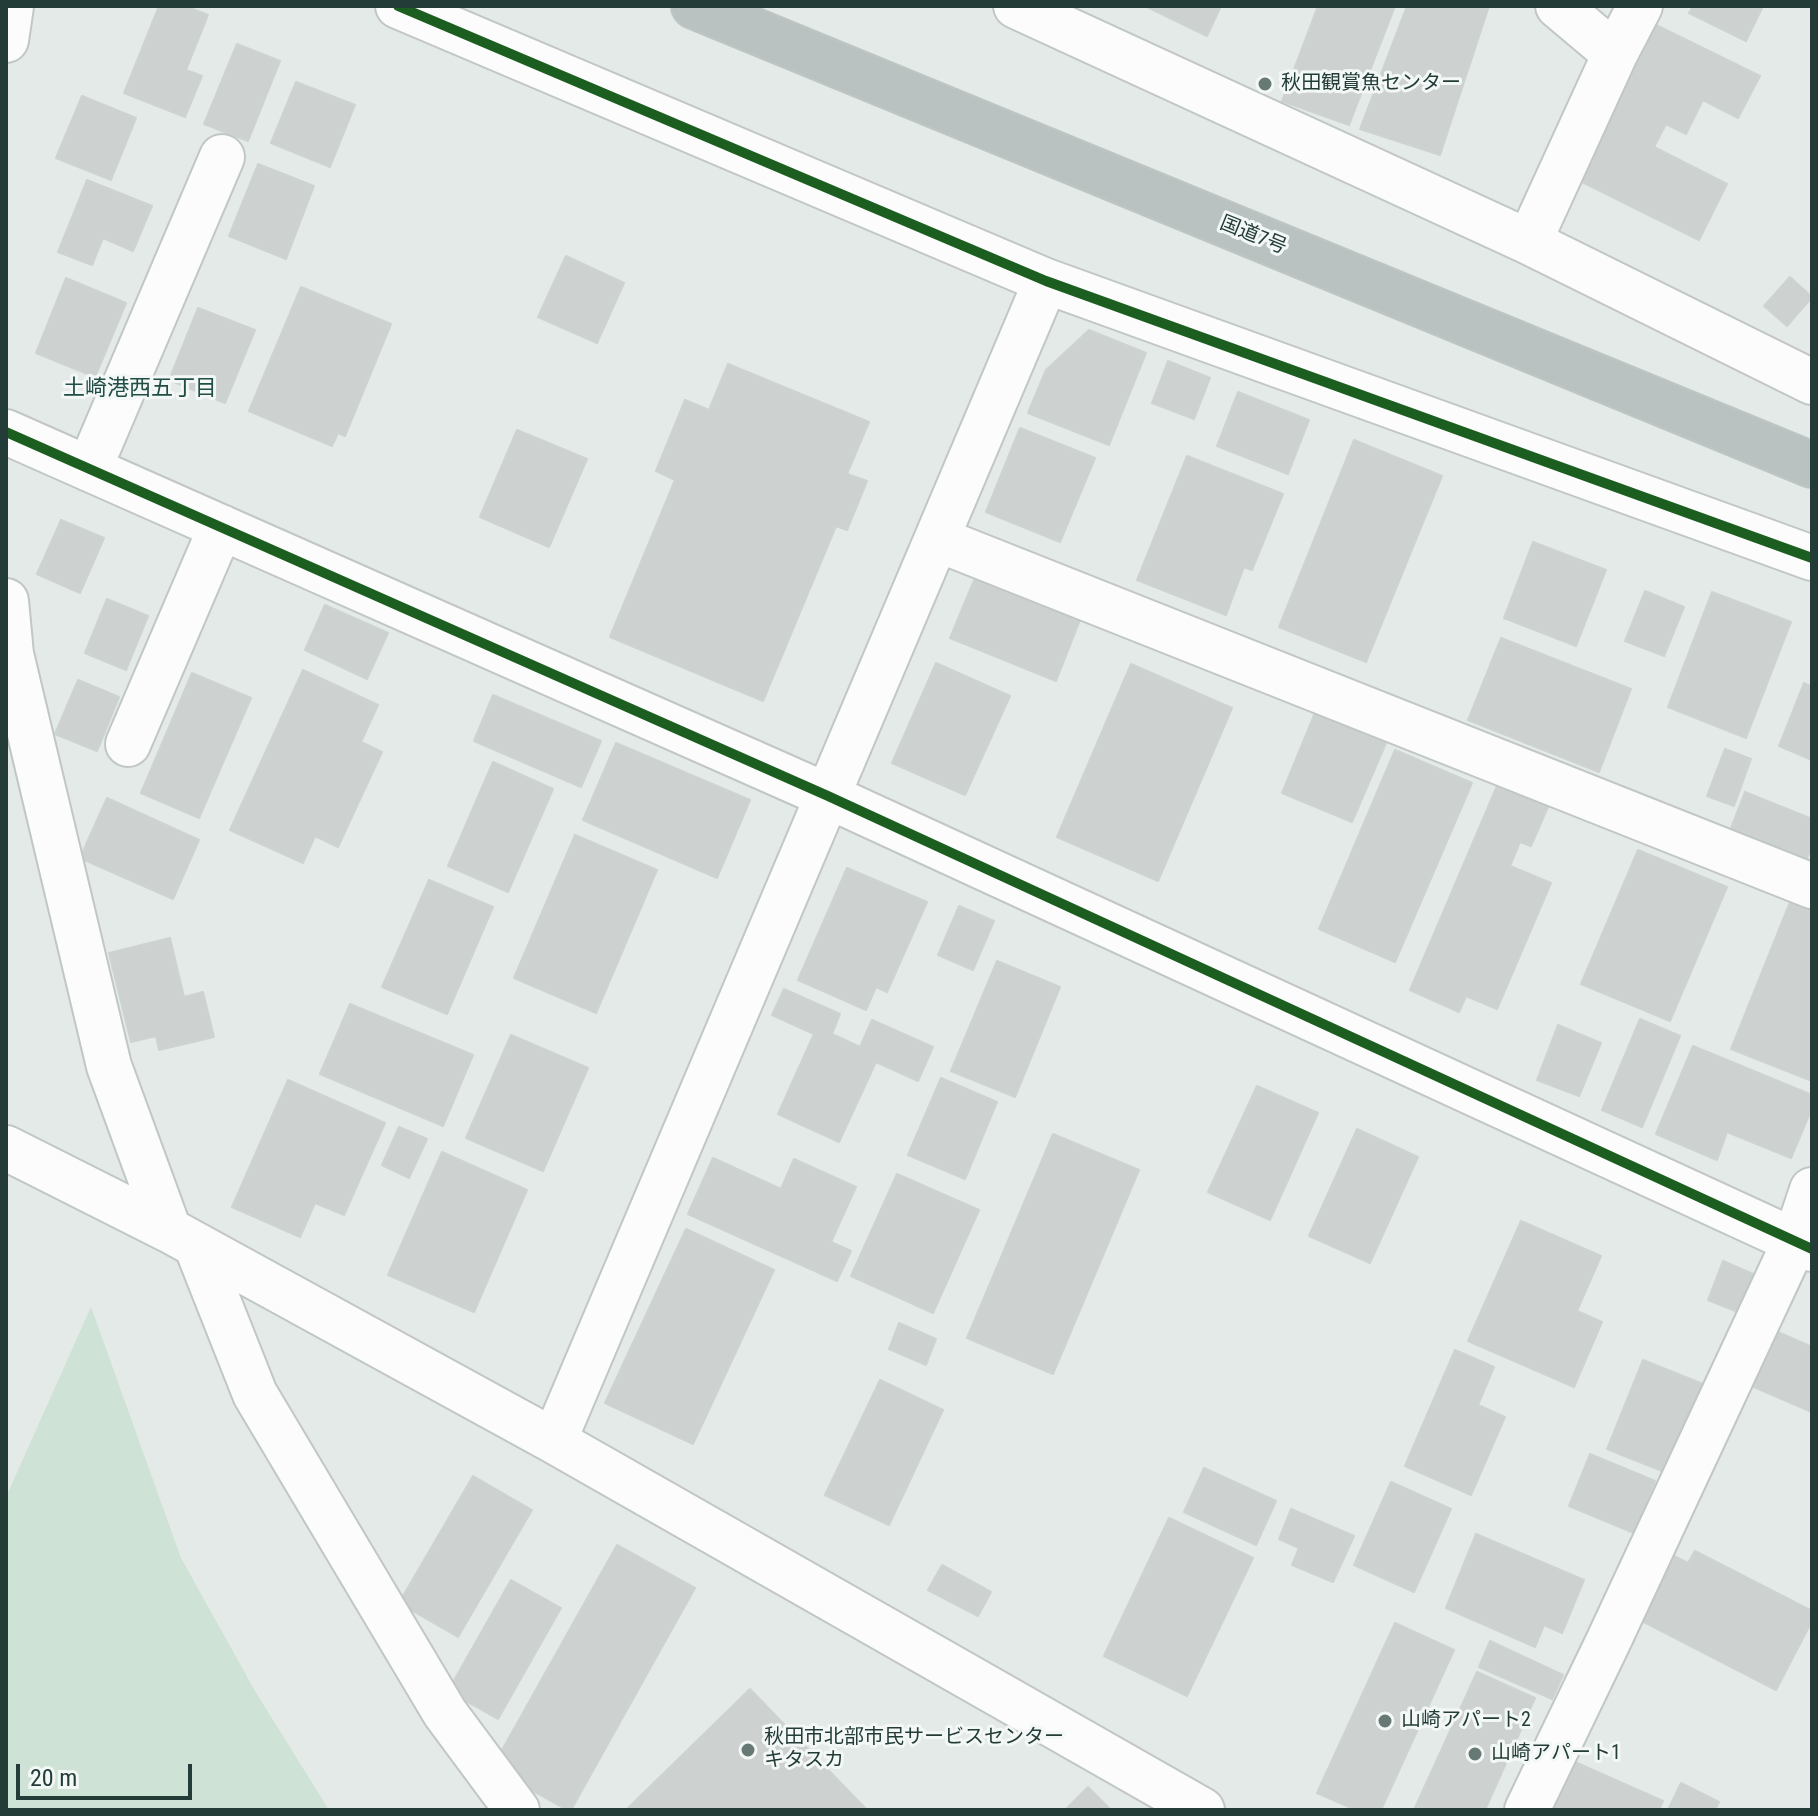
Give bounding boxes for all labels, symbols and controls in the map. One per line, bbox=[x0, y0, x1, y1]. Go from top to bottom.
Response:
place label: 秋田観賞魚センター bbox=[1281, 72, 1461, 96]
marker: 秋田観賞魚センター bbox=[1256, 75, 1274, 93]
street label: 国道7号 bbox=[1216, 212, 1290, 260]
district label: 土崎港西五丁目 bbox=[63, 376, 217, 402]
place label: 山崎アパート2 bbox=[1401, 1709, 1531, 1733]
marker: 山崎アパート2 bbox=[1376, 1712, 1394, 1730]
place label: 秋田市北部市民サービスセンター キタスカ bbox=[764, 1726, 1064, 1773]
marker: 秋田市北部市民サービスセンター キタスカ bbox=[739, 1741, 757, 1759]
place label: 山崎アパート1 bbox=[1491, 1742, 1621, 1766]
marker: 山崎アパート1 bbox=[1466, 1745, 1484, 1763]
scale bar bbox=[20, 1748, 196, 1798]
text: 20 m bbox=[30, 1764, 77, 1792]

